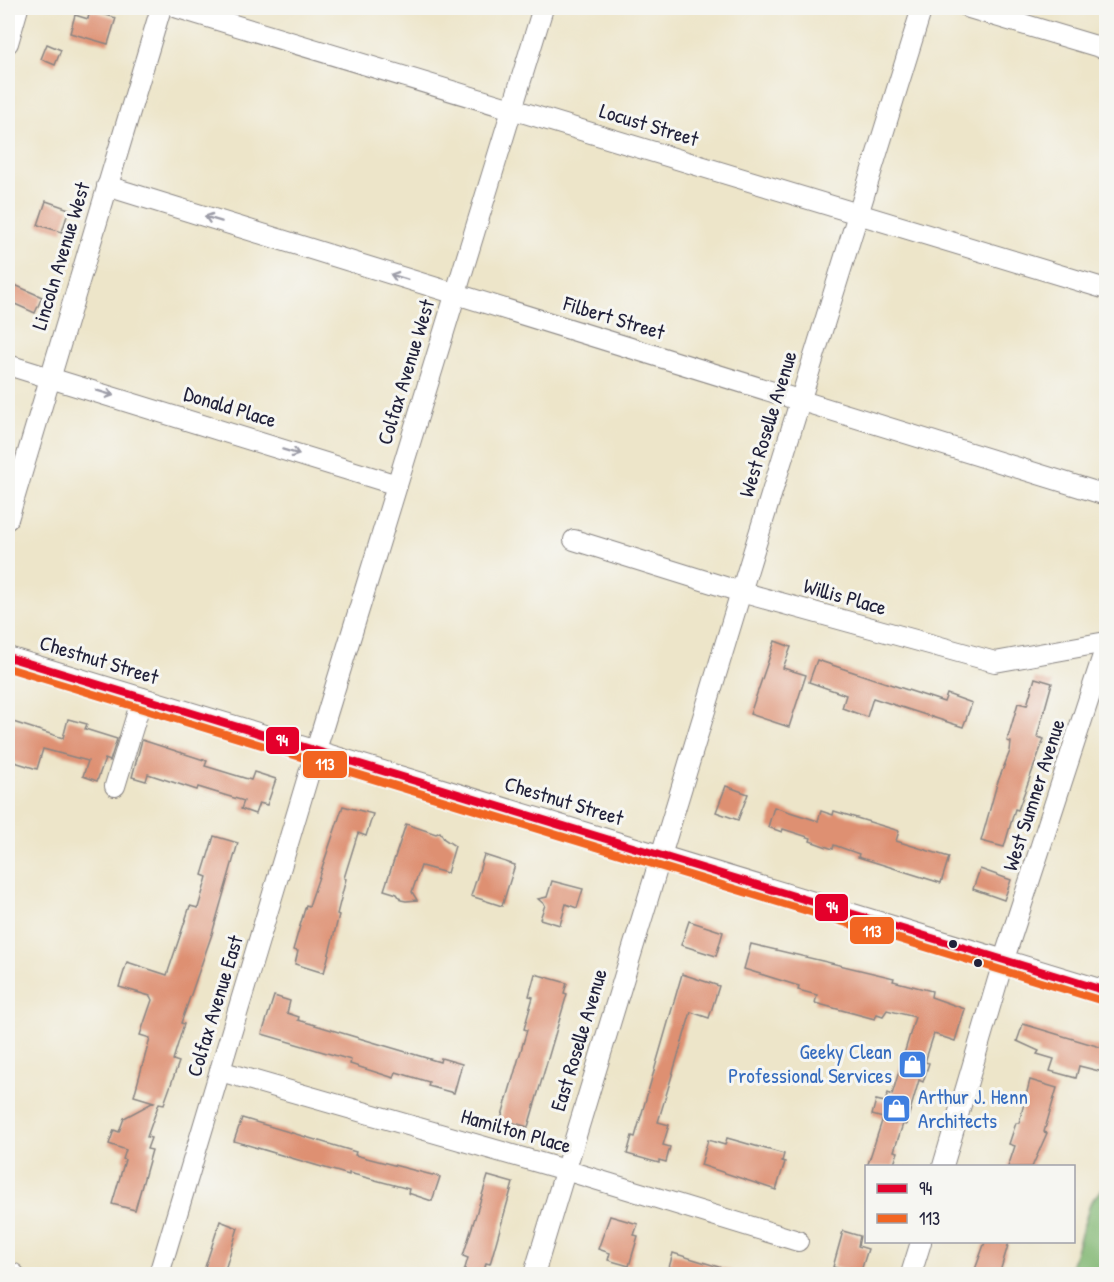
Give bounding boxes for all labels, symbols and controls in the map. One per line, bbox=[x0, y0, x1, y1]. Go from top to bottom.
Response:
street label: Locust Street bbox=[596, 96, 703, 154]
street label: Lincoln Avenue West bbox=[24, 178, 97, 333]
one-way arrow bbox=[204, 213, 223, 224]
one-way arrow bbox=[390, 270, 409, 281]
street label: Filbert Street bbox=[559, 288, 669, 347]
street label: Colfax Avenue West bbox=[370, 295, 442, 448]
street label: West Roselle Avenue bbox=[732, 347, 804, 500]
street label: Donald Place bbox=[180, 379, 280, 434]
one-way arrow bbox=[95, 389, 114, 400]
one-way arrow bbox=[281, 447, 300, 458]
street label: Willis Place bbox=[800, 571, 890, 622]
street label: Chestnut Street bbox=[36, 628, 163, 692]
street label: West Sumner Avenue bbox=[995, 715, 1072, 874]
line badge: 94 bbox=[265, 726, 300, 755]
text: 94 bbox=[276, 729, 288, 751]
line badge: 113 bbox=[302, 750, 348, 779]
text: 113 bbox=[316, 753, 334, 775]
street label: Chestnut Street bbox=[501, 769, 628, 833]
line badge: 94 bbox=[814, 893, 849, 922]
text: 94 bbox=[826, 896, 838, 918]
line badge: 113 bbox=[849, 916, 895, 945]
text: 113 bbox=[863, 920, 881, 942]
street label: Colfax Avenue East bbox=[179, 931, 250, 1080]
unlabelled marker bbox=[947, 938, 959, 950]
unlabelled marker bbox=[972, 957, 984, 969]
street label: East Roselle Avenue bbox=[543, 965, 614, 1115]
place label: Geeky Clean Professional Services bbox=[728, 1037, 892, 1090]
shop icon: Geeky Clean Professional Services bbox=[897, 1048, 929, 1080]
place label: Arthur J. Henn Architects bbox=[918, 1082, 1028, 1135]
shop icon: Arthur J. Henn Architects bbox=[881, 1093, 913, 1125]
street label: Hamilton Place bbox=[458, 1101, 574, 1160]
legend bbox=[865, 1165, 1075, 1243]
text: 94 bbox=[919, 1176, 933, 1201]
text: 113 bbox=[919, 1206, 940, 1231]

